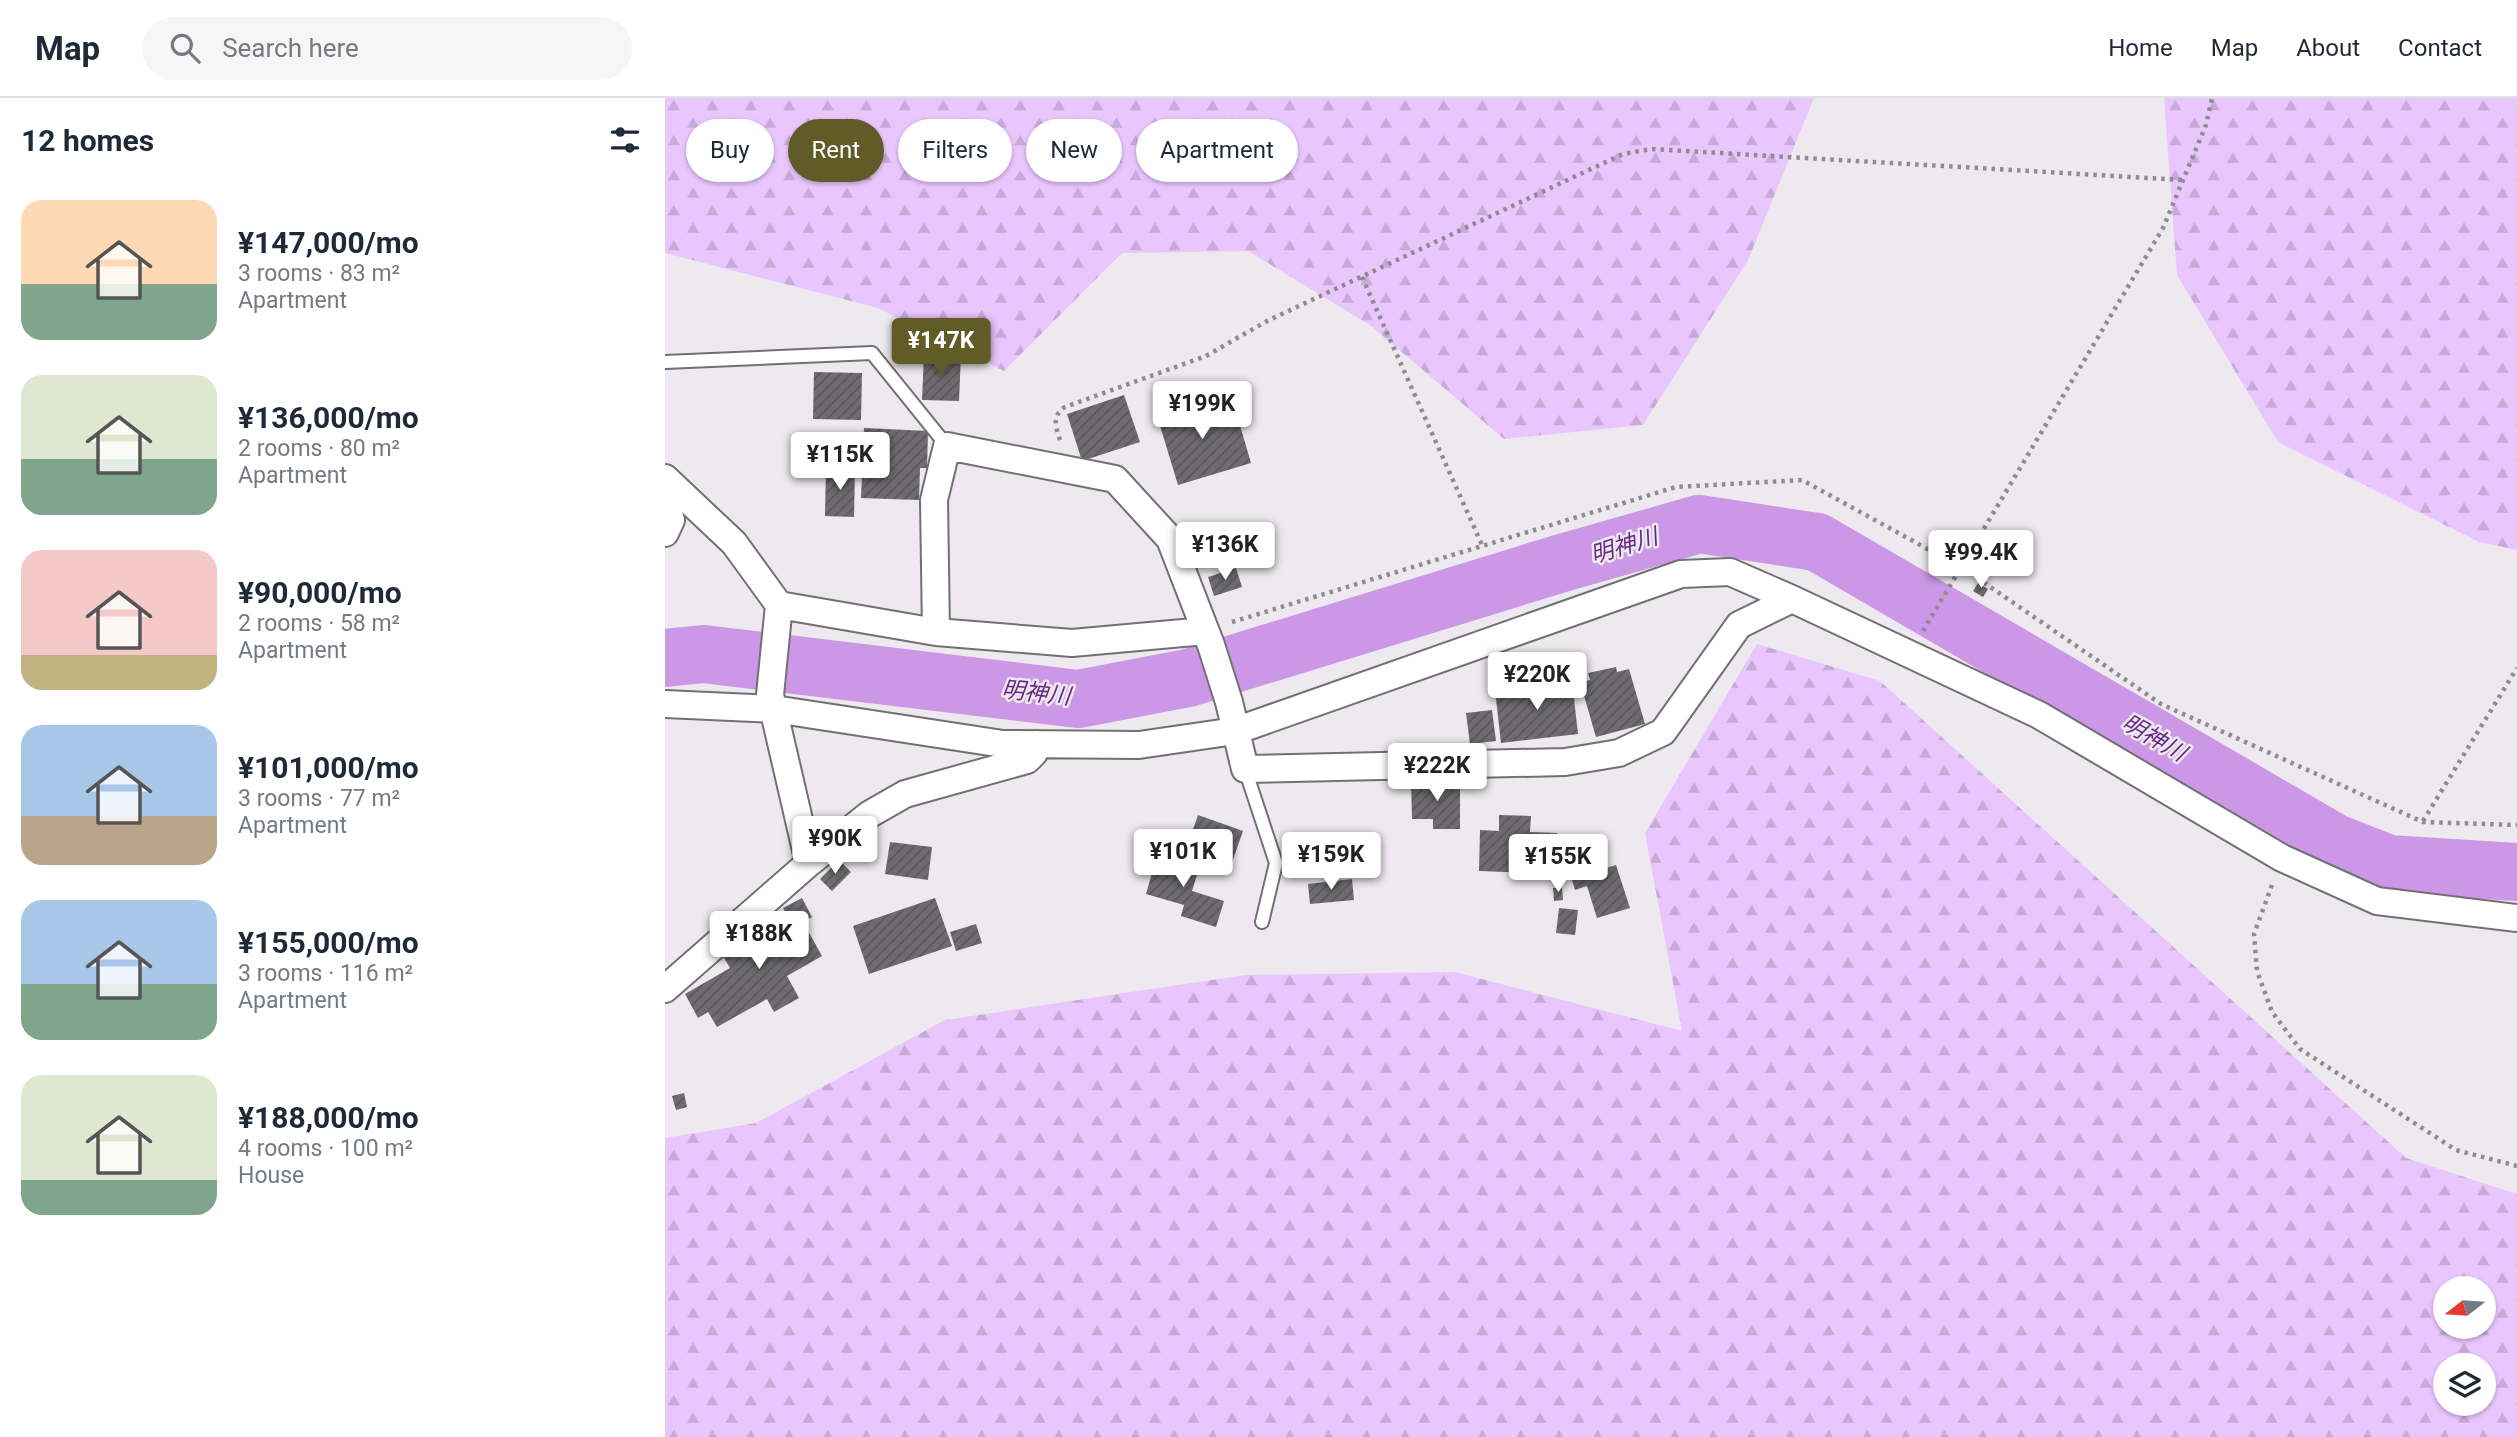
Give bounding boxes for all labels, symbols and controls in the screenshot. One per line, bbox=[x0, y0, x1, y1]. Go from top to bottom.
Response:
search box bbox=[142, 17, 632, 80]
text: Map bbox=[35, 29, 100, 68]
icon: search bbox=[166, 29, 204, 67]
text: Search here bbox=[222, 33, 359, 63]
text: Home bbox=[2108, 34, 2173, 62]
text: Map bbox=[2211, 34, 2258, 62]
text: About bbox=[2296, 34, 2360, 62]
text: Contact bbox=[2398, 34, 2482, 62]
chip: Buy bbox=[686, 119, 774, 182]
chip: Rent bbox=[788, 119, 884, 182]
chip: Filters bbox=[898, 119, 1012, 182]
chip: New bbox=[1026, 119, 1122, 182]
chip: Apartment bbox=[1136, 119, 1298, 182]
icon: filters bbox=[606, 121, 644, 159]
text: 12 homes bbox=[21, 123, 154, 158]
text: ¥147,000/mo bbox=[238, 225, 419, 260]
icon: home bbox=[77, 228, 161, 312]
text: 3 rooms · 83 m² bbox=[238, 260, 400, 287]
text: Apartment bbox=[238, 287, 347, 314]
pin: ¥147K bbox=[892, 318, 990, 378]
text: ¥147K bbox=[908, 327, 974, 354]
pin: ¥199K bbox=[1153, 382, 1251, 441]
text: ¥199K bbox=[1169, 390, 1235, 417]
text: ¥136,000/mo bbox=[238, 400, 419, 435]
icon: home bbox=[77, 403, 161, 487]
pin: ¥115K bbox=[791, 432, 889, 492]
text: 2 rooms · 80 m² bbox=[238, 435, 400, 462]
text: ¥115K bbox=[807, 441, 873, 468]
text: Apartment bbox=[238, 462, 347, 489]
pin: ¥136K bbox=[1176, 522, 1274, 582]
water label: 明神川 bbox=[1587, 522, 1664, 569]
text: ¥136K bbox=[1192, 531, 1258, 558]
pin: ¥99.4K bbox=[1924, 531, 2038, 590]
text: ¥99.4K bbox=[1944, 539, 2018, 566]
text: ¥90,000/mo bbox=[238, 575, 402, 610]
icon: home bbox=[77, 578, 161, 662]
text: 2 rooms · 58 m² bbox=[238, 610, 400, 637]
text: Apartment bbox=[238, 637, 347, 664]
pin: ¥220K bbox=[1488, 652, 1586, 712]
text: ¥220K bbox=[1504, 661, 1570, 688]
water label: 明神川 bbox=[1000, 676, 1075, 710]
water label: 明神川 bbox=[2117, 709, 2193, 768]
pin: ¥222K bbox=[1388, 744, 1486, 803]
text: ¥101,000/mo bbox=[238, 750, 419, 785]
text: ¥222K bbox=[1404, 752, 1470, 779]
icon: home bbox=[77, 753, 161, 837]
text: 3 rooms · 77 m² bbox=[238, 785, 400, 812]
text: Apartment bbox=[238, 812, 347, 839]
pin: ¥90K bbox=[794, 816, 876, 876]
text: ¥90K bbox=[808, 825, 862, 852]
pin: ¥101K bbox=[1134, 830, 1232, 889]
pin: ¥159K bbox=[1282, 832, 1380, 892]
pin: ¥155K bbox=[1509, 834, 1607, 894]
text: ¥101K bbox=[1150, 838, 1216, 865]
text: ¥159K bbox=[1298, 841, 1364, 868]
text: ¥155K bbox=[1525, 843, 1591, 870]
pin: ¥188K bbox=[710, 912, 808, 971]
text: ¥188K bbox=[726, 920, 792, 947]
text: ¥155,000/mo bbox=[238, 925, 419, 960]
icon: home bbox=[77, 928, 161, 1012]
text: 3 rooms · 116 m² bbox=[238, 960, 413, 987]
text: Apartment bbox=[238, 987, 347, 1014]
text: ¥188,000/mo bbox=[238, 1100, 419, 1135]
icon: home bbox=[77, 1103, 161, 1187]
text: 4 rooms · 100 m² bbox=[238, 1135, 413, 1162]
text: House bbox=[238, 1162, 304, 1189]
north arrow bbox=[2433, 1276, 2495, 1339]
map controls bbox=[2433, 1276, 2496, 1416]
button: layers bbox=[2433, 1353, 2496, 1416]

